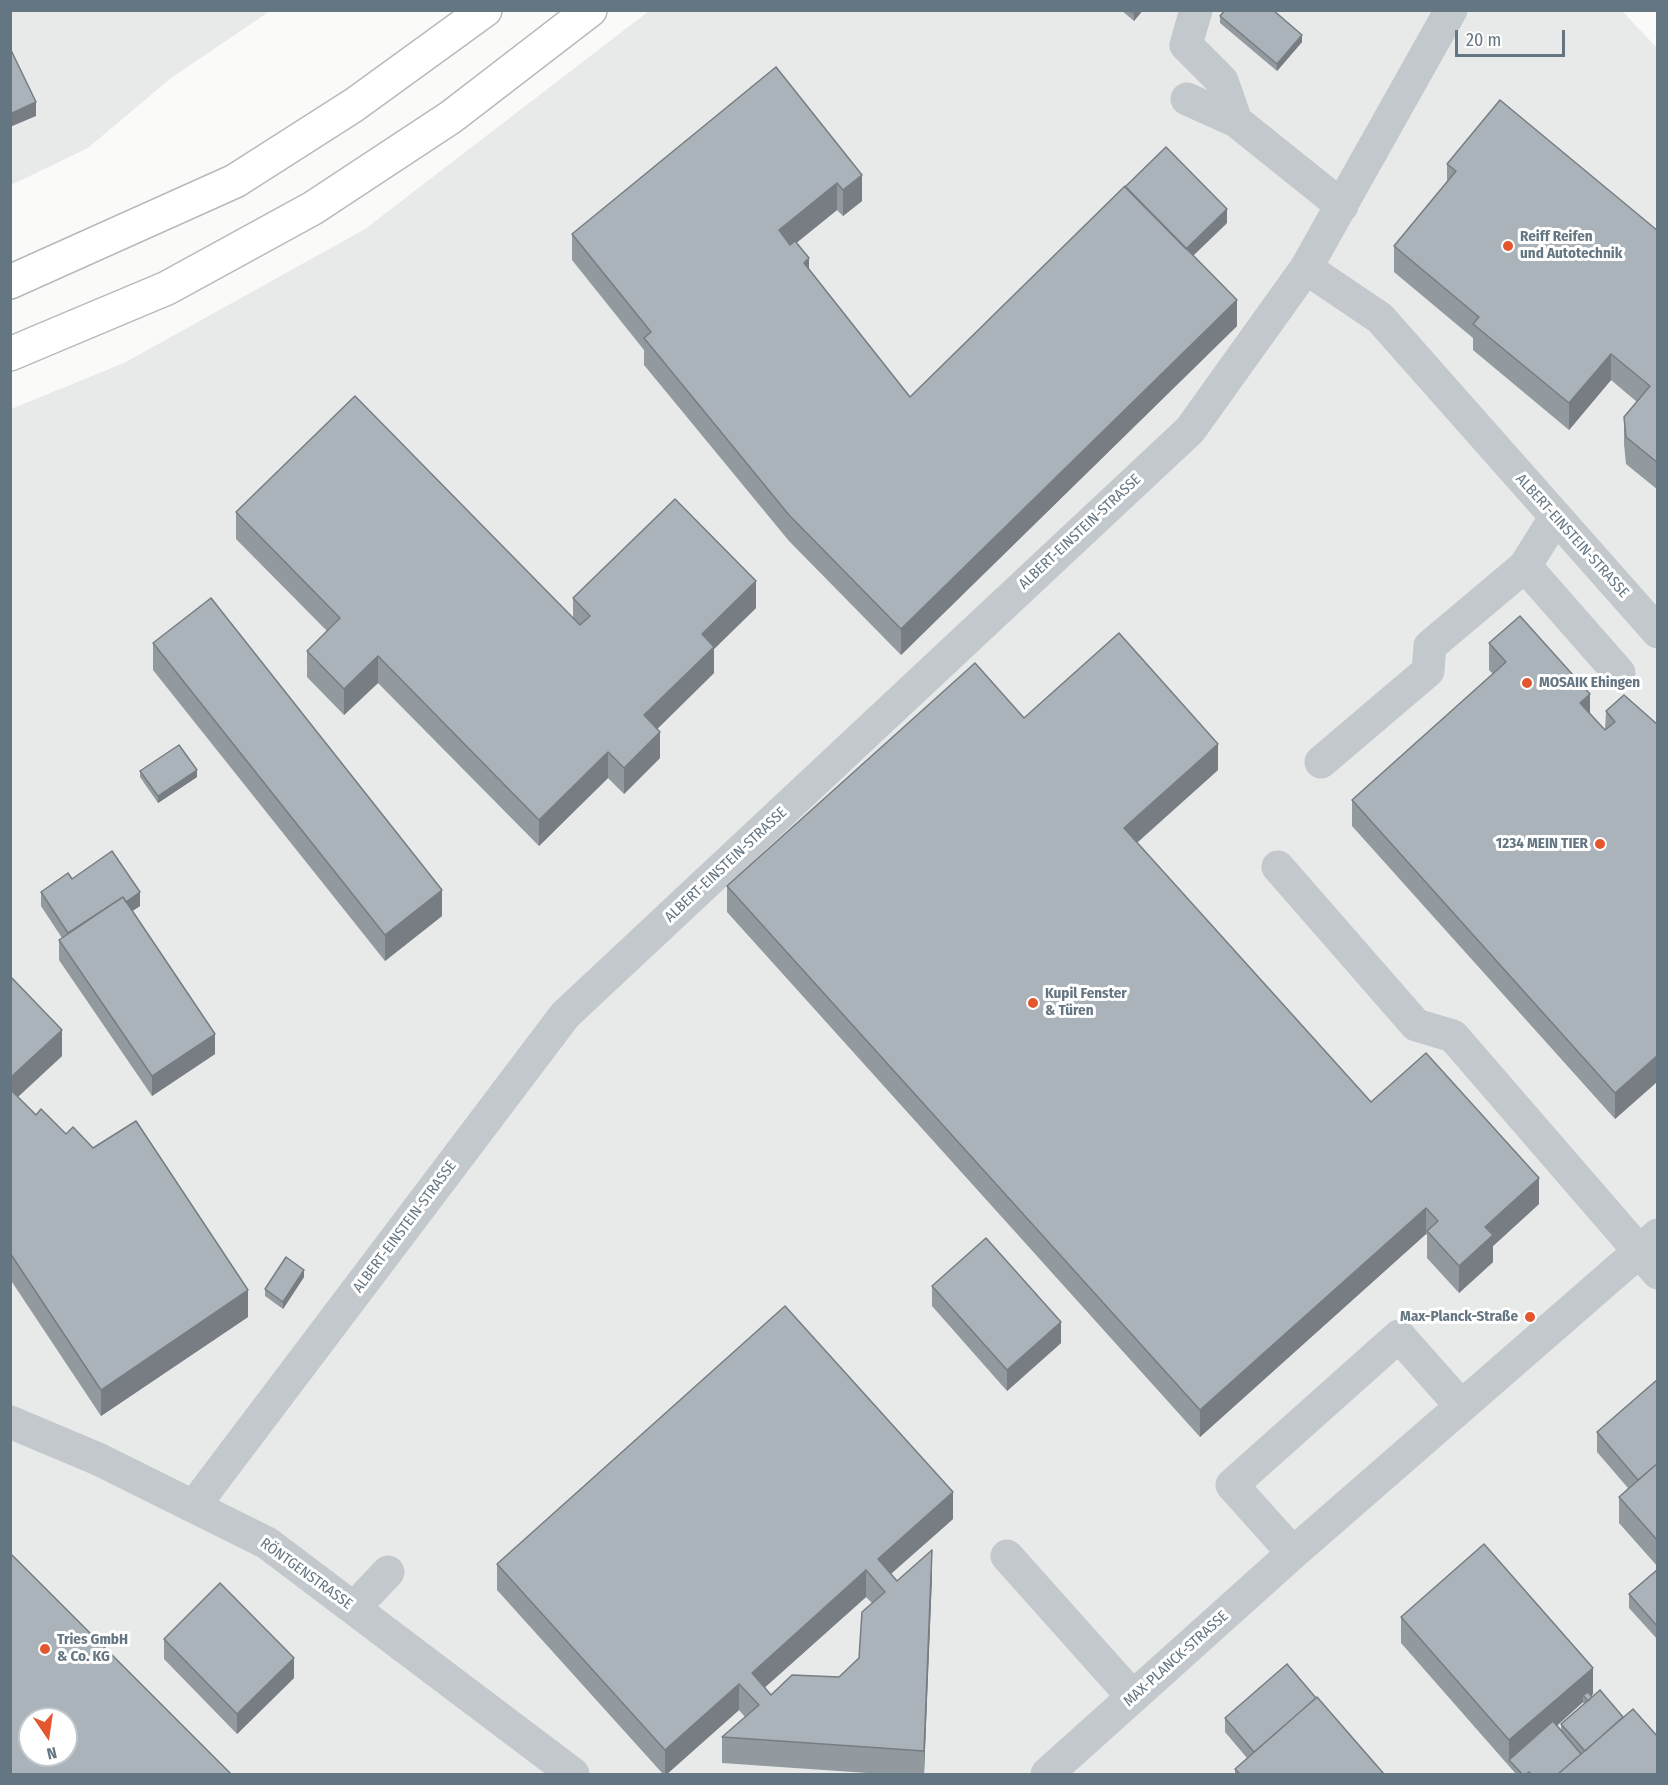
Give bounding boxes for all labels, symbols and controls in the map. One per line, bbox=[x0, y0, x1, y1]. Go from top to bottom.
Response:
scale bar bbox=[1458, 18, 1568, 56]
text: 20 m bbox=[1466, 29, 1501, 51]
place label: Reiff Reifen und Autotechnik bbox=[1520, 228, 1622, 263]
marker: Reiff Reifen und Autotechnik bbox=[1501, 239, 1515, 253]
street label: ALBERT-EINSTEIN-STRASSE bbox=[1512, 470, 1632, 602]
street label: ALBERT-EINSTEIN-STRASSE bbox=[1015, 471, 1145, 593]
place label: MOSAIK Ehingen bbox=[1539, 674, 1640, 692]
marker: MOSAIK Ehingen bbox=[1520, 676, 1534, 690]
street label: ALBERT-EINSTEIN-STRASSE bbox=[661, 804, 791, 926]
place label: 1234 MEIN TIER bbox=[1496, 835, 1588, 853]
marker: 1234 MEIN TIER bbox=[1593, 837, 1607, 851]
place label: Kupil Fenster & Türen bbox=[1045, 985, 1127, 1020]
marker: Kupil Fenster & Türen bbox=[1026, 996, 1040, 1010]
street label: ALBERT-EINSTEIN-STRASSE bbox=[350, 1158, 460, 1296]
place label: Max-Planck-Straße bbox=[1400, 1308, 1518, 1326]
marker: Max-Planck-Straße bbox=[1523, 1310, 1537, 1324]
street label: RÖNTGENSTRASSE bbox=[256, 1535, 356, 1613]
street label: MAX-PLANCK-STRASSE bbox=[1120, 1607, 1232, 1711]
place label: Tries GmbH & Co. KG bbox=[57, 1631, 128, 1666]
marker: Tries GmbH & Co. KG bbox=[38, 1642, 52, 1656]
north arrow bbox=[18, 1707, 78, 1767]
text: N bbox=[45, 1743, 59, 1763]

